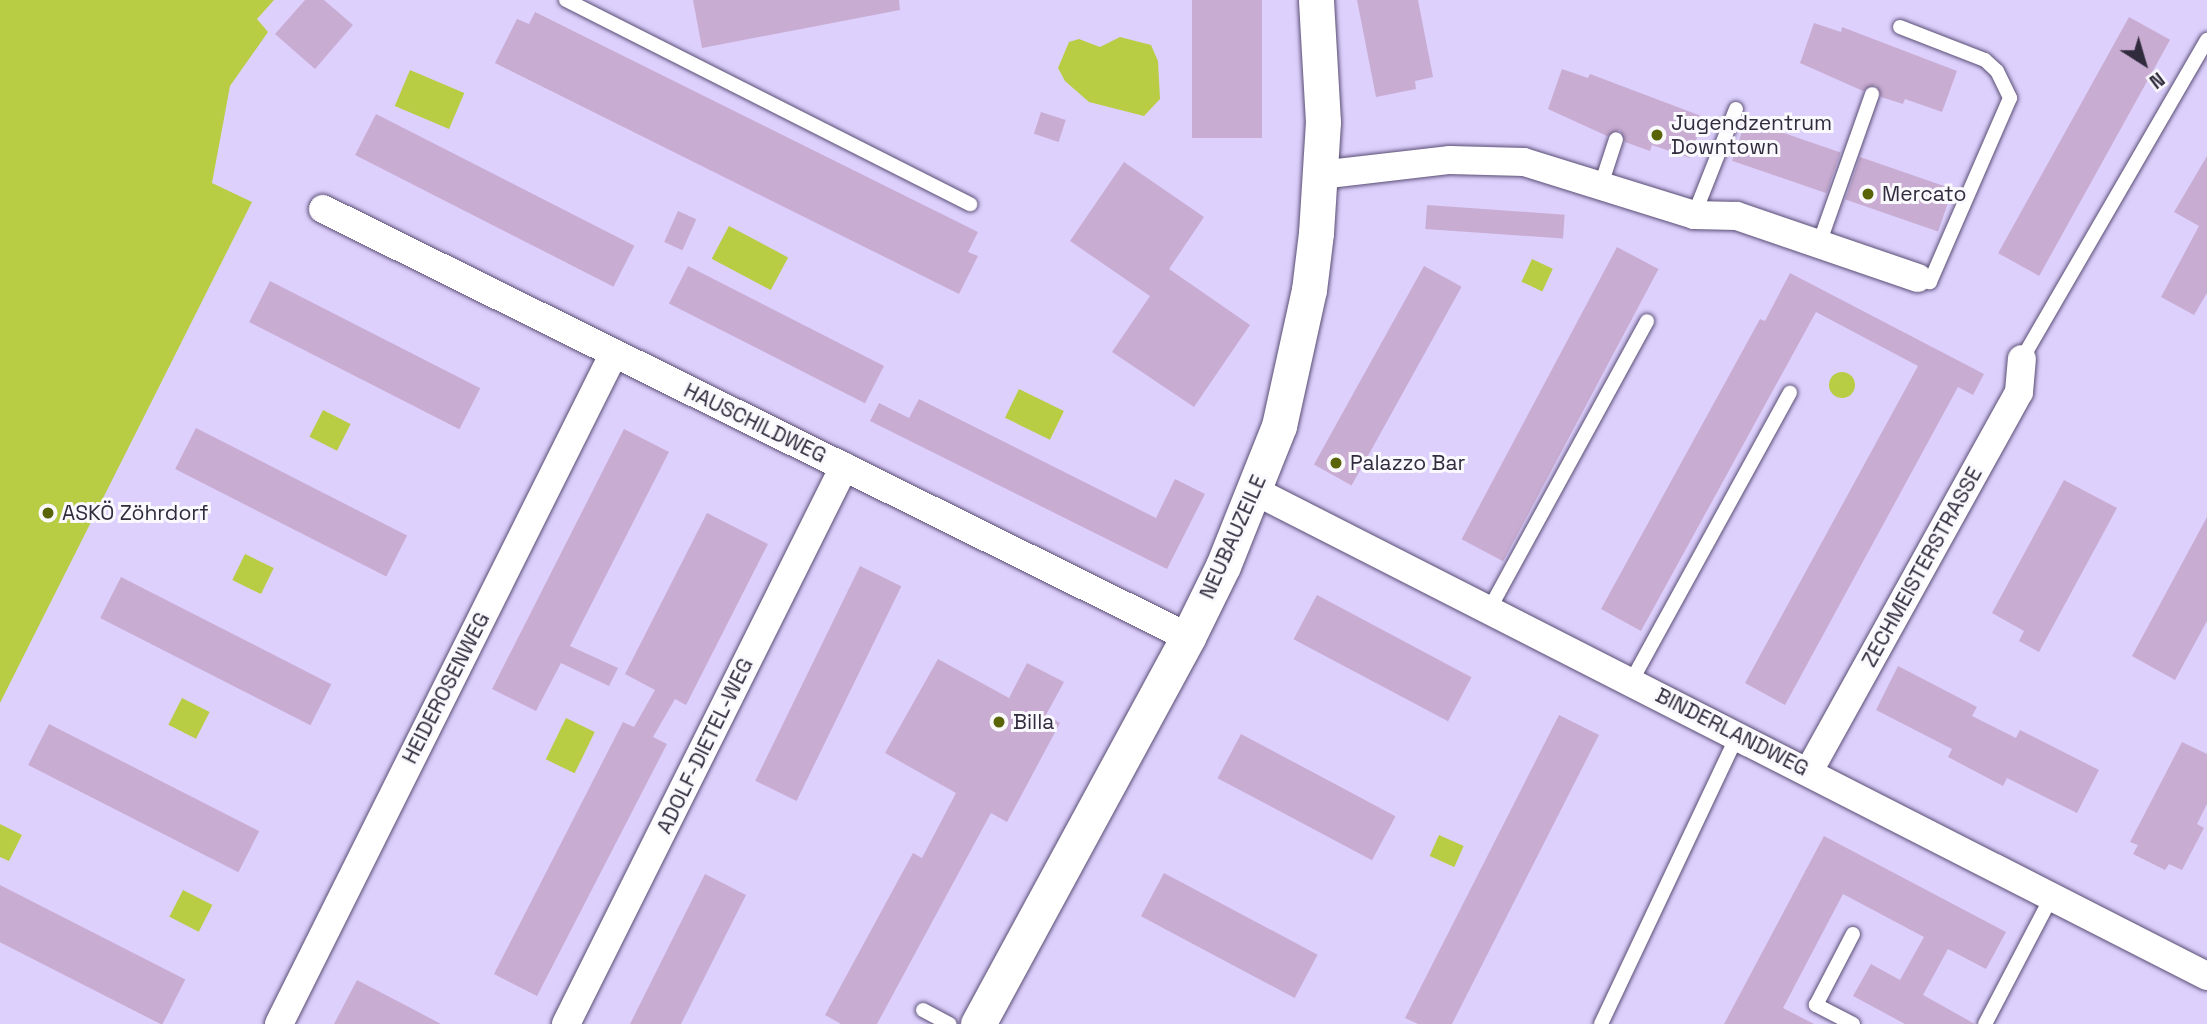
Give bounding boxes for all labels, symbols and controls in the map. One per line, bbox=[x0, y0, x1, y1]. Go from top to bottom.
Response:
north arrow bbox=[2109, 28, 2179, 98]
text: N bbox=[2144, 66, 2170, 94]
place label: Jugendzentrum Downtown bbox=[1671, 110, 1832, 160]
marker: Jugendzentrum Downtown bbox=[1649, 127, 1665, 143]
place label: Mercato bbox=[1882, 181, 1966, 207]
marker: Mercato bbox=[1860, 186, 1876, 202]
street label: HAUSCHILDWEG bbox=[680, 378, 830, 468]
place label: Palazzo Bar bbox=[1350, 450, 1465, 476]
marker: Palazzo Bar bbox=[1328, 455, 1344, 471]
street label: ZECHMEISTERSTRASSE bbox=[1857, 463, 1987, 671]
street label: NEUBAUZEILE bbox=[1194, 471, 1272, 603]
place label: ASKÖ Zöhrdorf bbox=[62, 500, 209, 526]
marker: ASKÖ Zöhrdorf bbox=[40, 505, 56, 521]
street label: HEIDEROSENWEG bbox=[397, 608, 495, 768]
street label: ADOLF-DIETEL-WEG bbox=[652, 654, 758, 838]
street label: BINDERLANDWEG bbox=[1651, 683, 1813, 781]
place label: Billa bbox=[1013, 709, 1054, 735]
marker: Billa bbox=[991, 714, 1007, 730]

